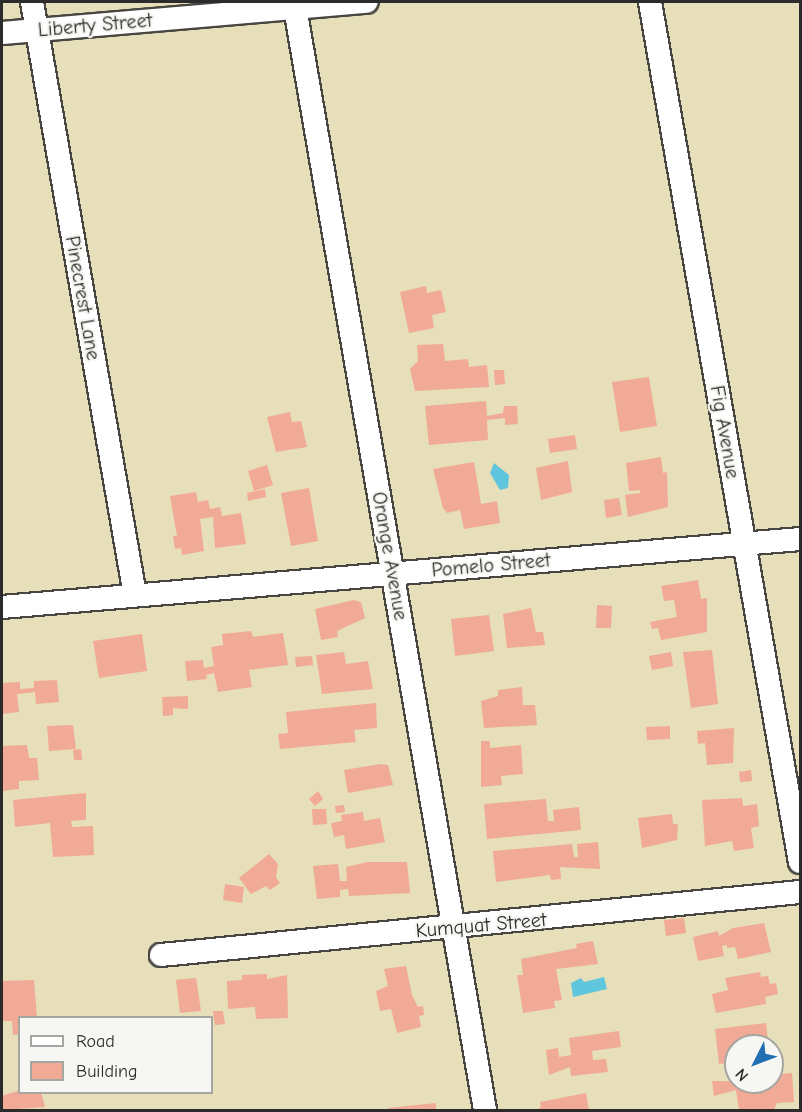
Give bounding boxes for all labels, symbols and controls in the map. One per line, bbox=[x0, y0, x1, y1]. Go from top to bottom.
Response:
street label: Liberty Street bbox=[37, 8, 153, 42]
street label: Pinecrest Lane bbox=[60, 234, 106, 362]
street label: Fig Avenue bbox=[705, 384, 745, 480]
street label: Orange Avenue bbox=[367, 490, 413, 622]
street label: Pomelo Street bbox=[431, 548, 551, 582]
street label: Kumquat Street bbox=[415, 907, 547, 943]
legend bbox=[18, 1016, 213, 1094]
text: Road bbox=[76, 1031, 115, 1052]
north arrow bbox=[724, 1034, 784, 1094]
text: Building bbox=[76, 1061, 138, 1082]
text: N bbox=[732, 1065, 752, 1085]

